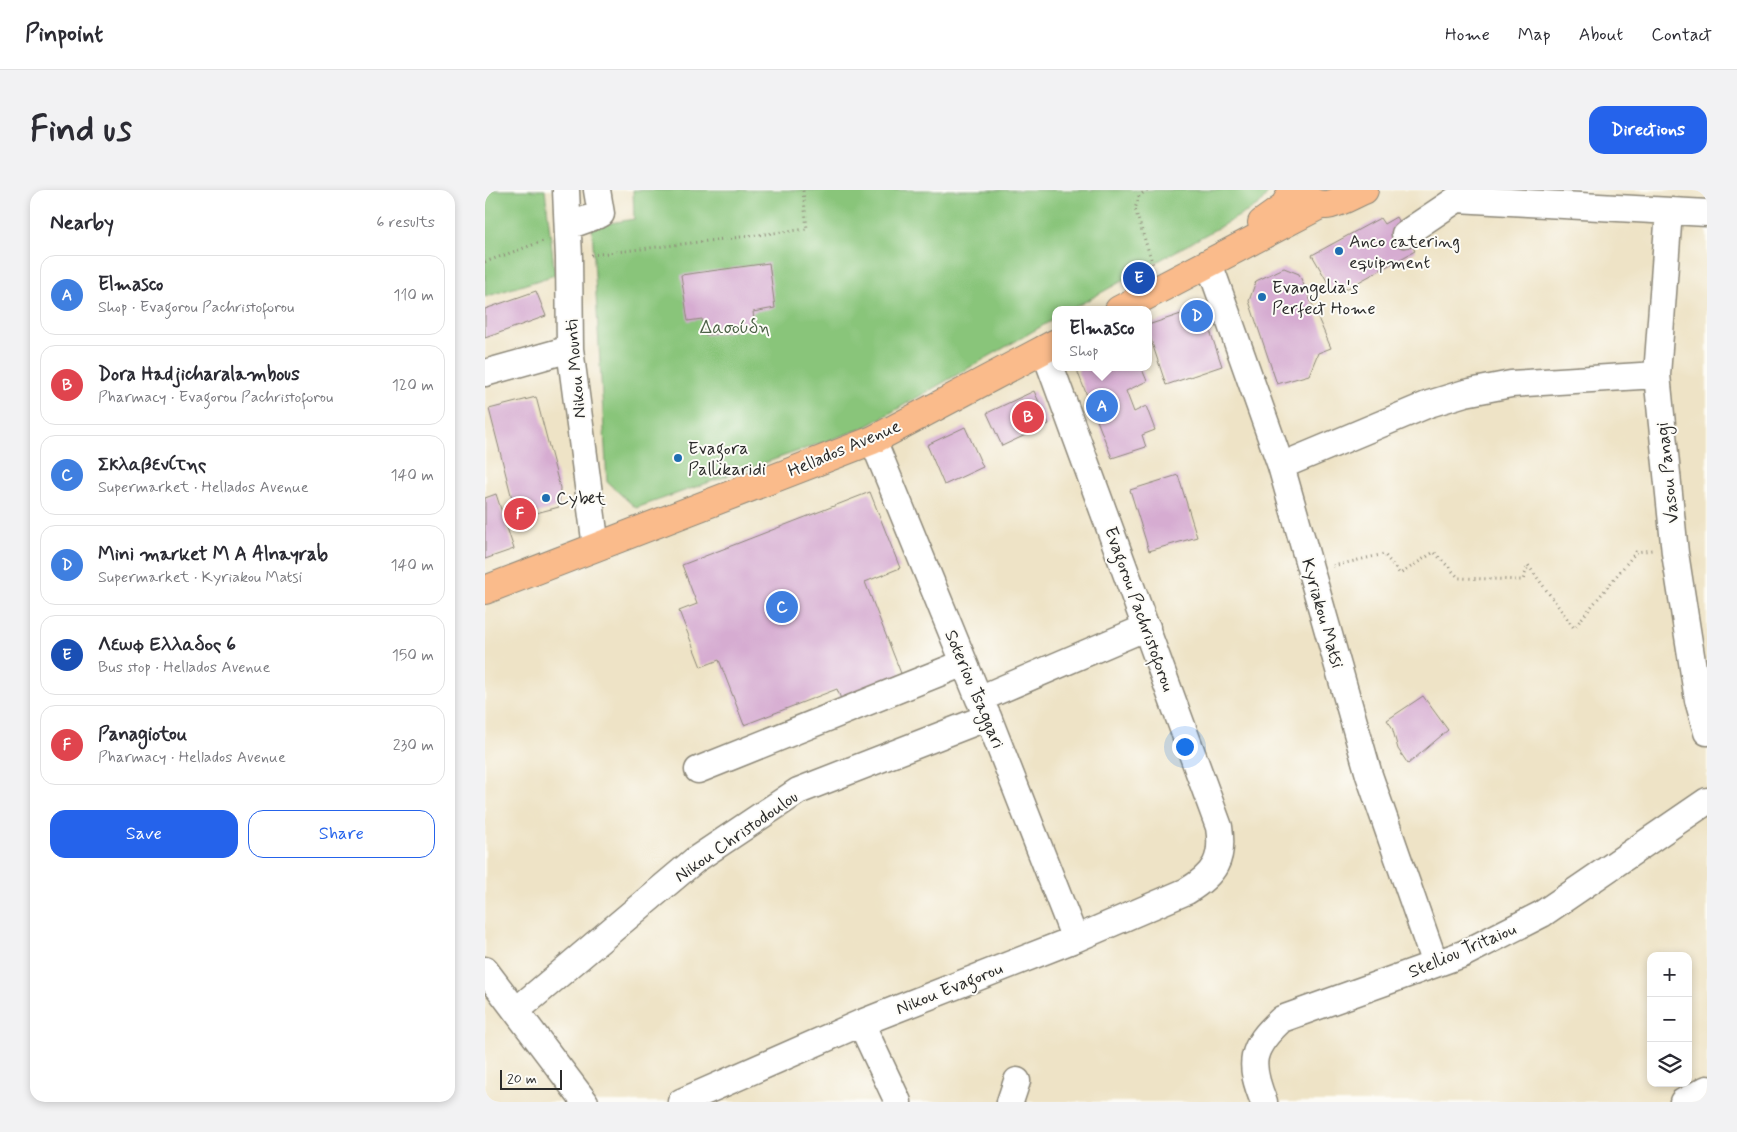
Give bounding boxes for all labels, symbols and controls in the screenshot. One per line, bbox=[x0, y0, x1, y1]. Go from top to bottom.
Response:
text: Pinpoint bbox=[25, 19, 103, 50]
text: Home bbox=[1445, 23, 1490, 47]
text: Map bbox=[1518, 23, 1551, 47]
text: About bbox=[1579, 23, 1623, 47]
text: Contact bbox=[1651, 23, 1712, 47]
button: Directions bbox=[1589, 106, 1707, 154]
text: Find us bbox=[30, 107, 132, 153]
text: Nearby bbox=[50, 209, 114, 237]
text: 6 results bbox=[376, 212, 435, 233]
place label: Anco catering equipment bbox=[1349, 230, 1460, 275]
marker: Anco catering equipment bbox=[1333, 245, 1345, 257]
pin: E bbox=[1123, 259, 1155, 297]
text: Elmasco bbox=[98, 272, 163, 297]
place label: Evangelia's Perfect Home bbox=[1272, 276, 1376, 321]
text: A bbox=[62, 285, 72, 306]
text: 110 m bbox=[393, 285, 434, 306]
marker: Evangelia's Perfect Home bbox=[1256, 291, 1268, 303]
text: Shop · Evagorou Pachristoforou bbox=[98, 297, 294, 318]
pin: D bbox=[1181, 297, 1213, 335]
popup bbox=[1052, 306, 1152, 371]
park label: Δασούδη bbox=[700, 316, 770, 340]
text: Elmasco bbox=[1069, 316, 1135, 341]
street label: Nikou Mounti bbox=[560, 318, 592, 420]
text: Shop bbox=[1069, 341, 1099, 362]
text: Dora Hadjicharalambous bbox=[98, 362, 300, 387]
text: B bbox=[62, 375, 72, 396]
text: 120 m bbox=[392, 375, 434, 396]
text: Pharmacy · Evagorou Pachristoforou bbox=[98, 387, 333, 408]
pin: A bbox=[1086, 387, 1118, 425]
pin: B bbox=[1012, 398, 1044, 436]
street label: Hellados Avenue bbox=[784, 414, 905, 483]
street label: Vasou Panagi bbox=[1651, 421, 1686, 525]
place label: Evagora Pallikaridi bbox=[688, 437, 766, 482]
text: Σκλαβενίτης bbox=[98, 452, 206, 477]
marker: Evagora Pallikaridi bbox=[672, 452, 684, 464]
text: C bbox=[61, 465, 73, 486]
text: 140 m bbox=[390, 465, 434, 486]
text: Supermarket · Hellados Avenue bbox=[98, 477, 309, 498]
place label: Cybet bbox=[556, 487, 606, 511]
marker: Cybet bbox=[540, 492, 552, 504]
pin: F bbox=[504, 495, 536, 533]
street label: Evagorou Pachristoforou bbox=[1096, 524, 1180, 696]
text: Mini market M A Alnayrab bbox=[98, 542, 328, 567]
text: D bbox=[61, 555, 73, 576]
text: 140 m bbox=[390, 555, 434, 576]
street label: Kyriakou Matsi bbox=[1295, 556, 1349, 671]
text: Supermarket · Kyriakou Matsi bbox=[98, 567, 302, 588]
pin: C bbox=[766, 588, 798, 626]
street label: Soteriou Tsaggari bbox=[937, 626, 1010, 753]
text: Λεωφ Ελλαδος 6 bbox=[98, 632, 236, 657]
text: E bbox=[62, 645, 72, 666]
text: 150 m bbox=[392, 645, 434, 666]
text: Bus stop · Hellados Avenue bbox=[98, 657, 270, 678]
text: Panagiotou bbox=[98, 722, 187, 747]
your location bbox=[1172, 734, 1198, 760]
text: F bbox=[63, 735, 71, 756]
text: 230 m bbox=[393, 735, 434, 756]
text: Pharmacy · Hellados Avenue bbox=[98, 747, 286, 768]
street label: Nikou Christodoulou bbox=[670, 785, 803, 888]
button: Save bbox=[50, 810, 238, 858]
button: Share bbox=[248, 810, 435, 858]
street label: Stelliou Tritaiou bbox=[1405, 917, 1520, 984]
map controls bbox=[1647, 952, 1692, 1087]
button: + bbox=[1647, 952, 1692, 997]
street label: Nikou Evagorou bbox=[892, 957, 1007, 1023]
button: − bbox=[1647, 997, 1692, 1042]
button: layers bbox=[1647, 1042, 1692, 1087]
scale bar bbox=[500, 1067, 563, 1090]
text: 20 m bbox=[507, 1070, 537, 1088]

